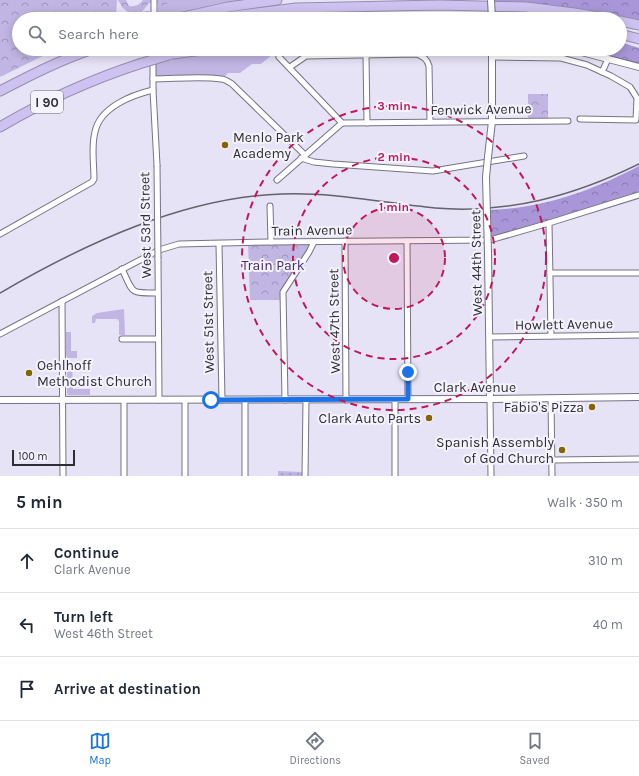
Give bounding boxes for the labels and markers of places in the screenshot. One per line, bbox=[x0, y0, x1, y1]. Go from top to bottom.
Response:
place label: Menlo Park Academy bbox=[233, 129, 304, 162]
marker: Menlo Park Academy bbox=[220, 140, 230, 150]
centre of rings bbox=[387, 251, 401, 265]
place label: Oehlhoff Methodist Church bbox=[37, 357, 152, 390]
marker: Oehlhoff Methodist Church bbox=[24, 368, 34, 378]
place label: Fabio's Pizza bbox=[504, 399, 584, 416]
marker: Fabio's Pizza bbox=[587, 402, 597, 412]
place label: Clark Auto Parts bbox=[319, 410, 421, 427]
marker: Clark Auto Parts bbox=[424, 413, 434, 423]
place label: Spanish Assembly of God Church bbox=[436, 434, 554, 467]
marker: Spanish Assembly of God Church bbox=[557, 445, 567, 455]

